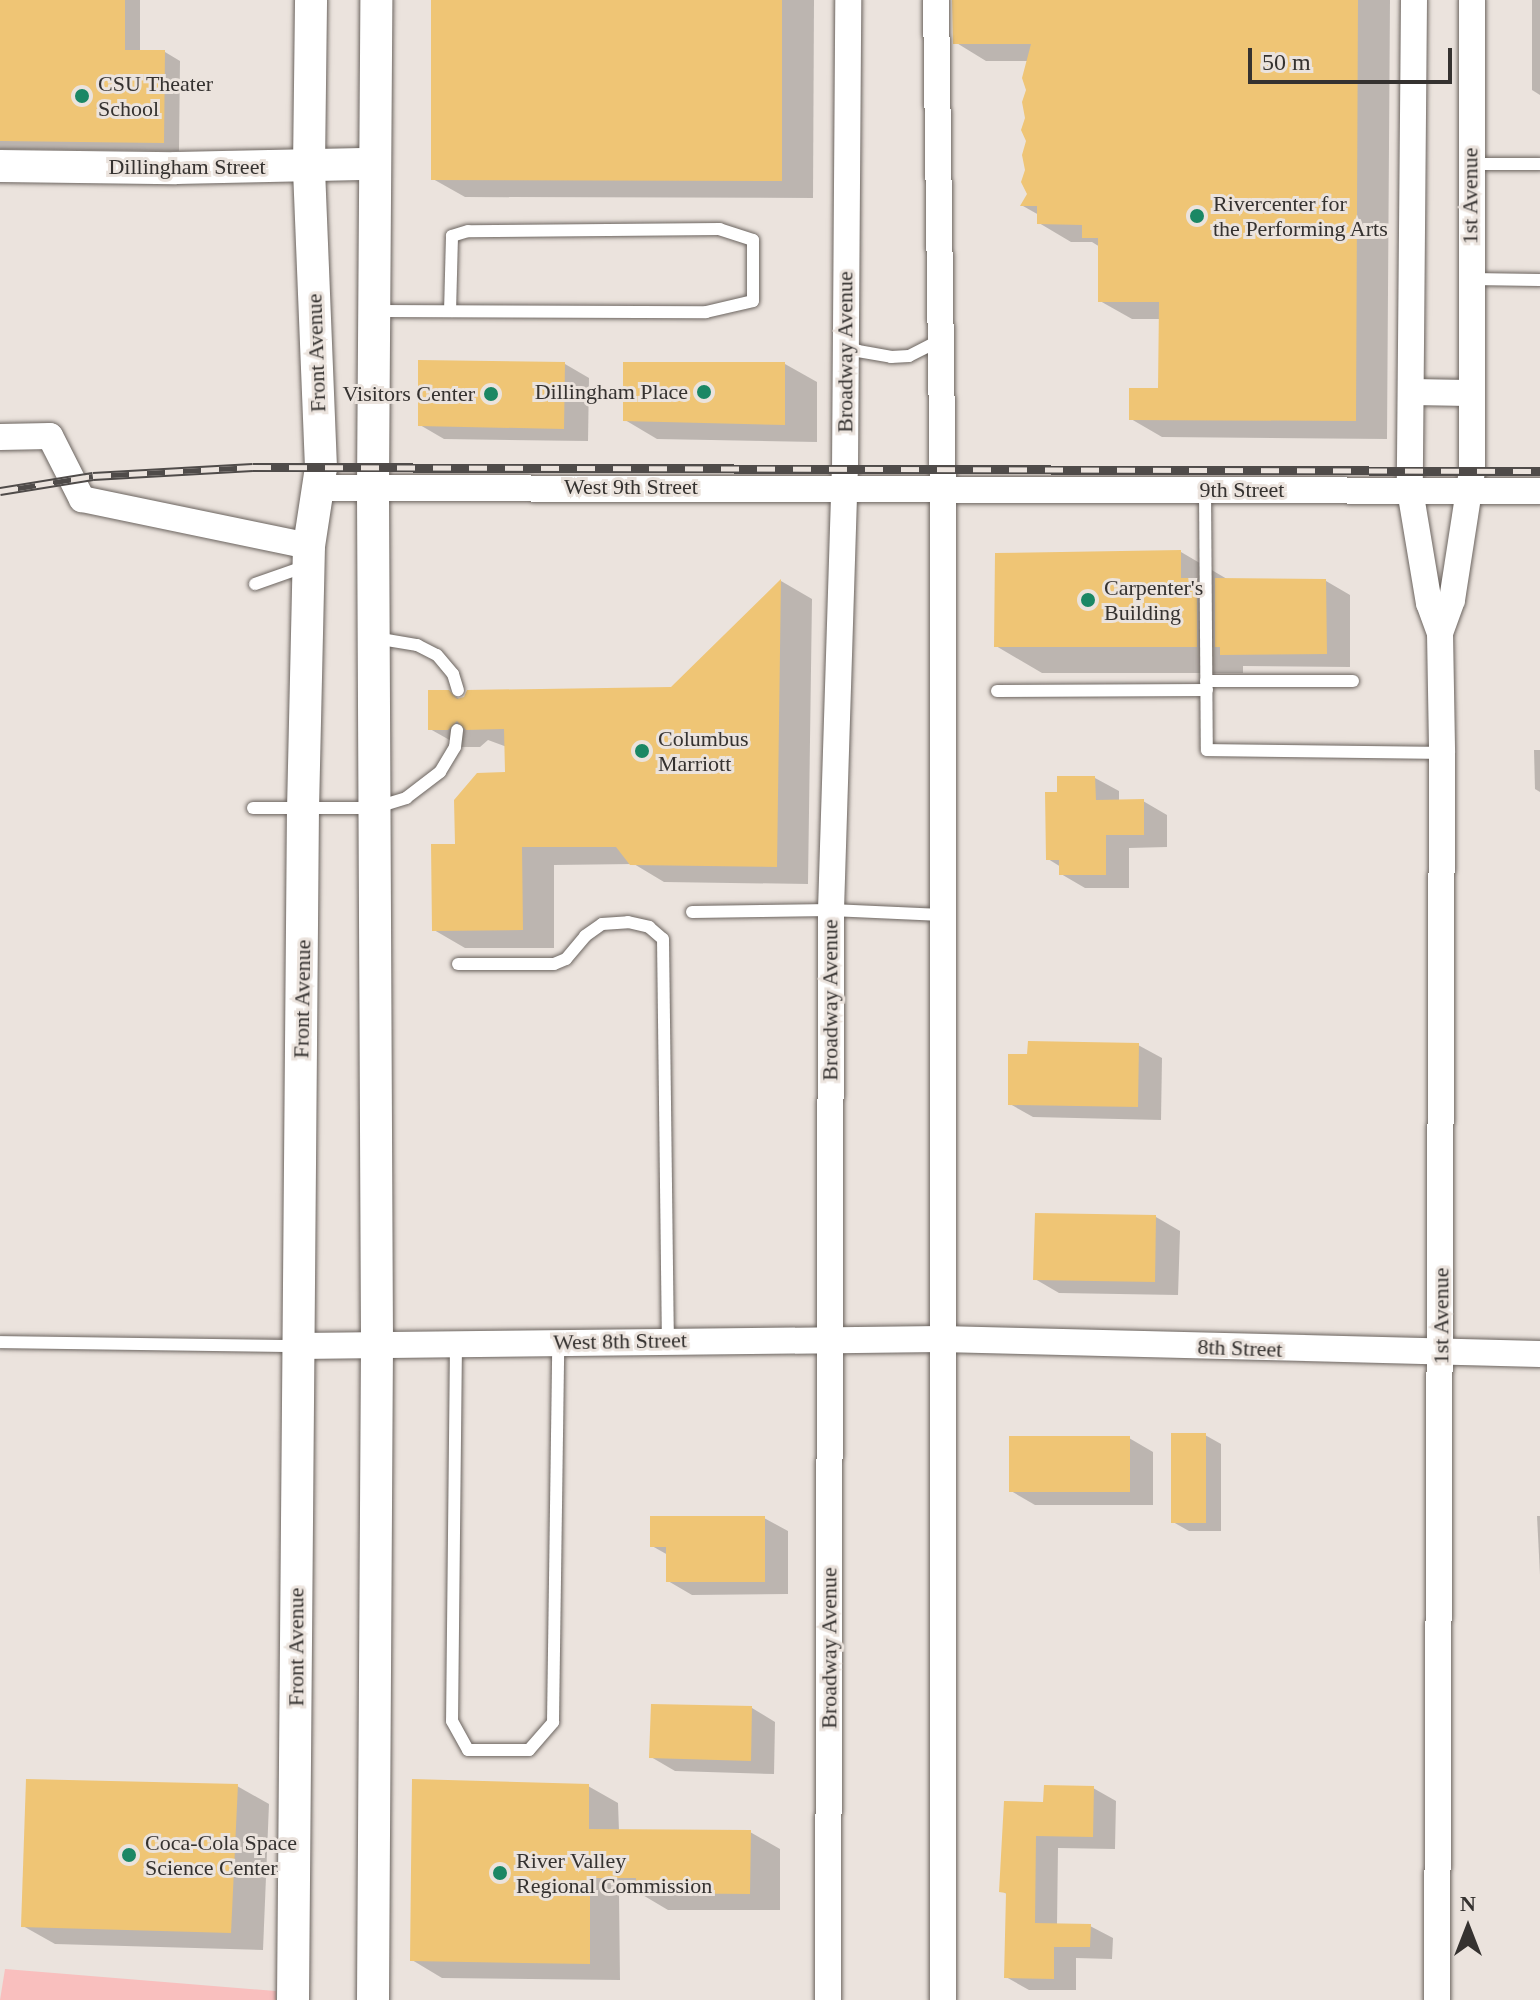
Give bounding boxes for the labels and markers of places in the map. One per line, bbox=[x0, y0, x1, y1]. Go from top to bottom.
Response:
place label: CSU Theater School bbox=[98, 70, 213, 122]
marker: CSU Theater School bbox=[73, 87, 91, 105]
place label: Rivercenter for the Performing Arts bbox=[1213, 190, 1389, 242]
marker: Rivercenter for the Performing Arts bbox=[1188, 207, 1206, 225]
place label: Dillingham Place bbox=[535, 379, 688, 405]
place label: Visitors Center bbox=[343, 381, 475, 407]
marker: Dillingham Place bbox=[695, 383, 713, 401]
marker: Visitors Center bbox=[482, 385, 500, 403]
place label: Carpenter's Building bbox=[1104, 574, 1203, 626]
marker: Carpenter's Building bbox=[1079, 591, 1097, 609]
place label: Columbus Marriott bbox=[658, 725, 748, 776]
marker: Columbus Marriott bbox=[633, 742, 651, 760]
place label: Coca-Cola Space Science Center bbox=[145, 1829, 297, 1880]
marker: Coca-Cola Space Science Center bbox=[120, 1846, 138, 1864]
place label: River Valley Regional Commission bbox=[516, 1847, 712, 1898]
marker: River Valley Regional Commission bbox=[491, 1864, 509, 1882]

